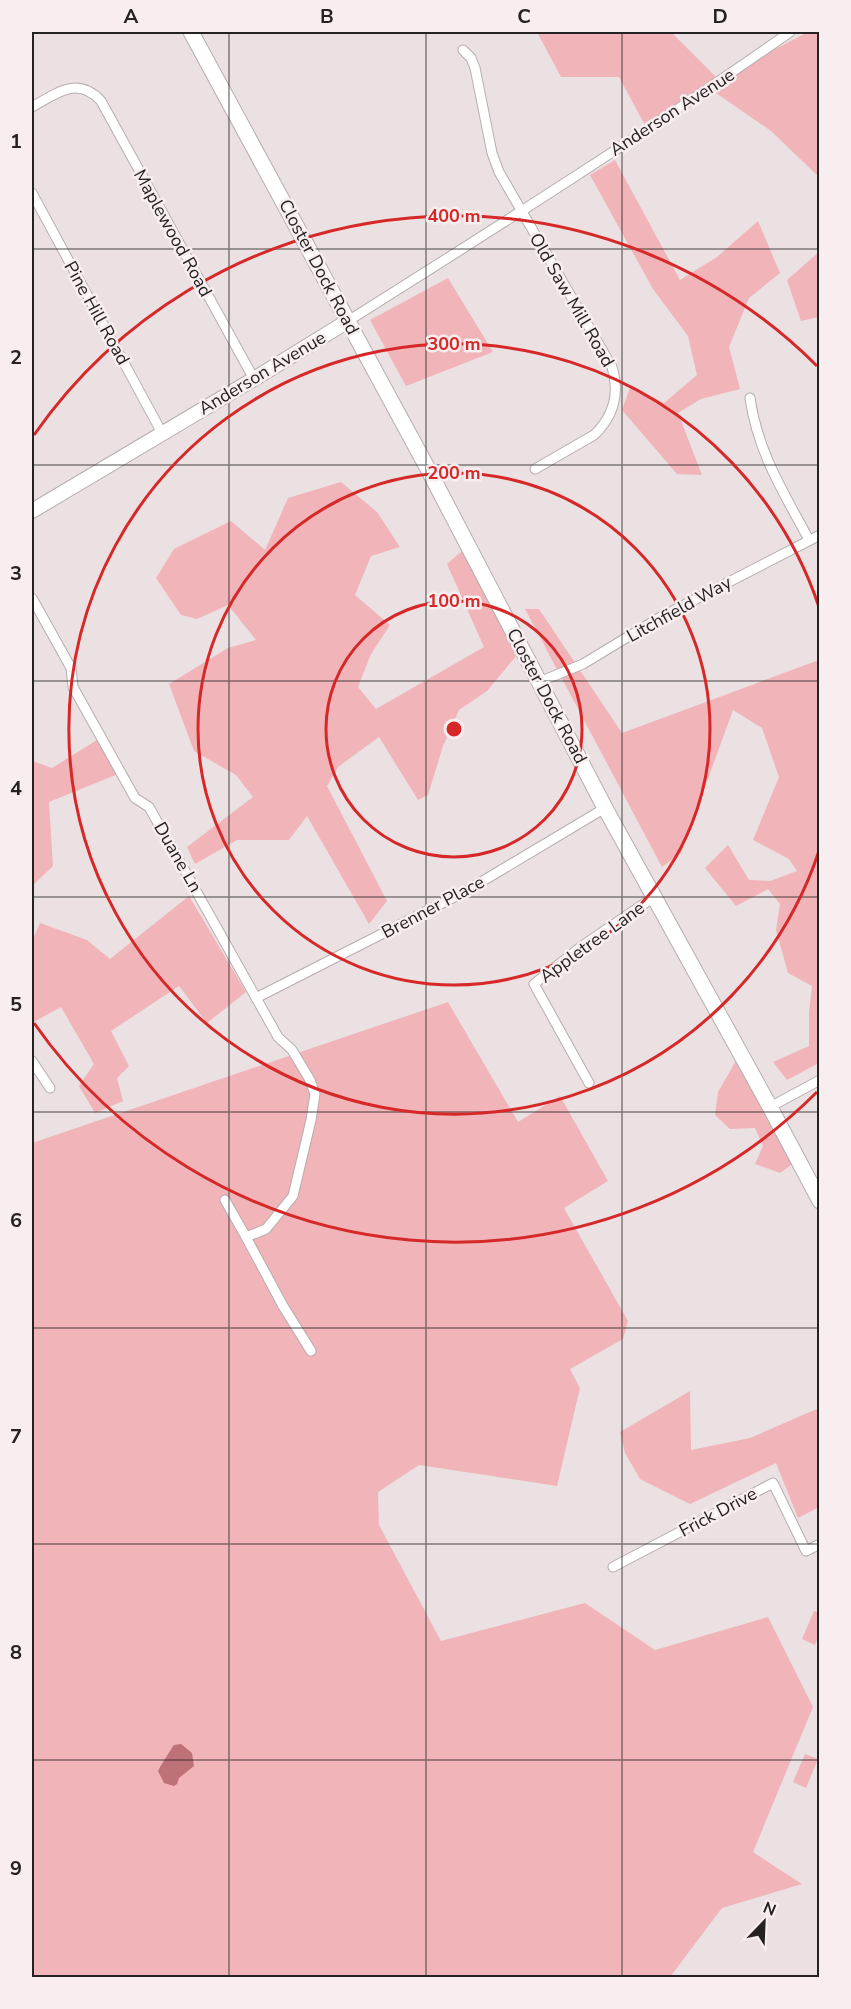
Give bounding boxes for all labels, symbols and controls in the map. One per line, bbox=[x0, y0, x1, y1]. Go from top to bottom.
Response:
text: A bbox=[124, 3, 139, 30]
text: B bbox=[320, 3, 334, 30]
text: C bbox=[517, 3, 531, 30]
text: D bbox=[712, 3, 728, 30]
street label: Anderson Avenue bbox=[605, 63, 739, 161]
text: 1 bbox=[10, 128, 22, 155]
street label: Maplewood Road bbox=[128, 165, 218, 301]
street label: Closter Dock Road bbox=[273, 195, 365, 339]
text: 400 m bbox=[427, 204, 481, 228]
street label: Old Saw Mill Road bbox=[524, 229, 620, 371]
street label: Pine Hill Road bbox=[59, 257, 135, 369]
street label: Anderson Avenue bbox=[194, 325, 330, 421]
text: 300 m bbox=[427, 332, 481, 356]
text: 2 bbox=[10, 344, 22, 371]
text: 200 m bbox=[427, 461, 481, 485]
text: 3 bbox=[10, 560, 22, 587]
street label: Litchfield Way bbox=[622, 570, 736, 648]
text: 100 m bbox=[427, 589, 481, 613]
street label: Closter Dock Road bbox=[501, 624, 593, 768]
centre of rings bbox=[444, 719, 464, 739]
text: 4 bbox=[10, 775, 22, 802]
street label: Duane Ln bbox=[148, 817, 208, 897]
street label: Brenner Place bbox=[377, 870, 489, 944]
street label: Appletree Lane bbox=[535, 896, 649, 988]
text: 5 bbox=[10, 991, 22, 1018]
text: 6 bbox=[10, 1207, 22, 1234]
text: 7 bbox=[10, 1423, 22, 1450]
street label: Frick Drive bbox=[675, 1481, 761, 1543]
text: 8 bbox=[10, 1639, 22, 1666]
text: 9 bbox=[10, 1855, 22, 1882]
north arrow bbox=[734, 1892, 794, 1952]
text: N bbox=[760, 1897, 779, 1922]

